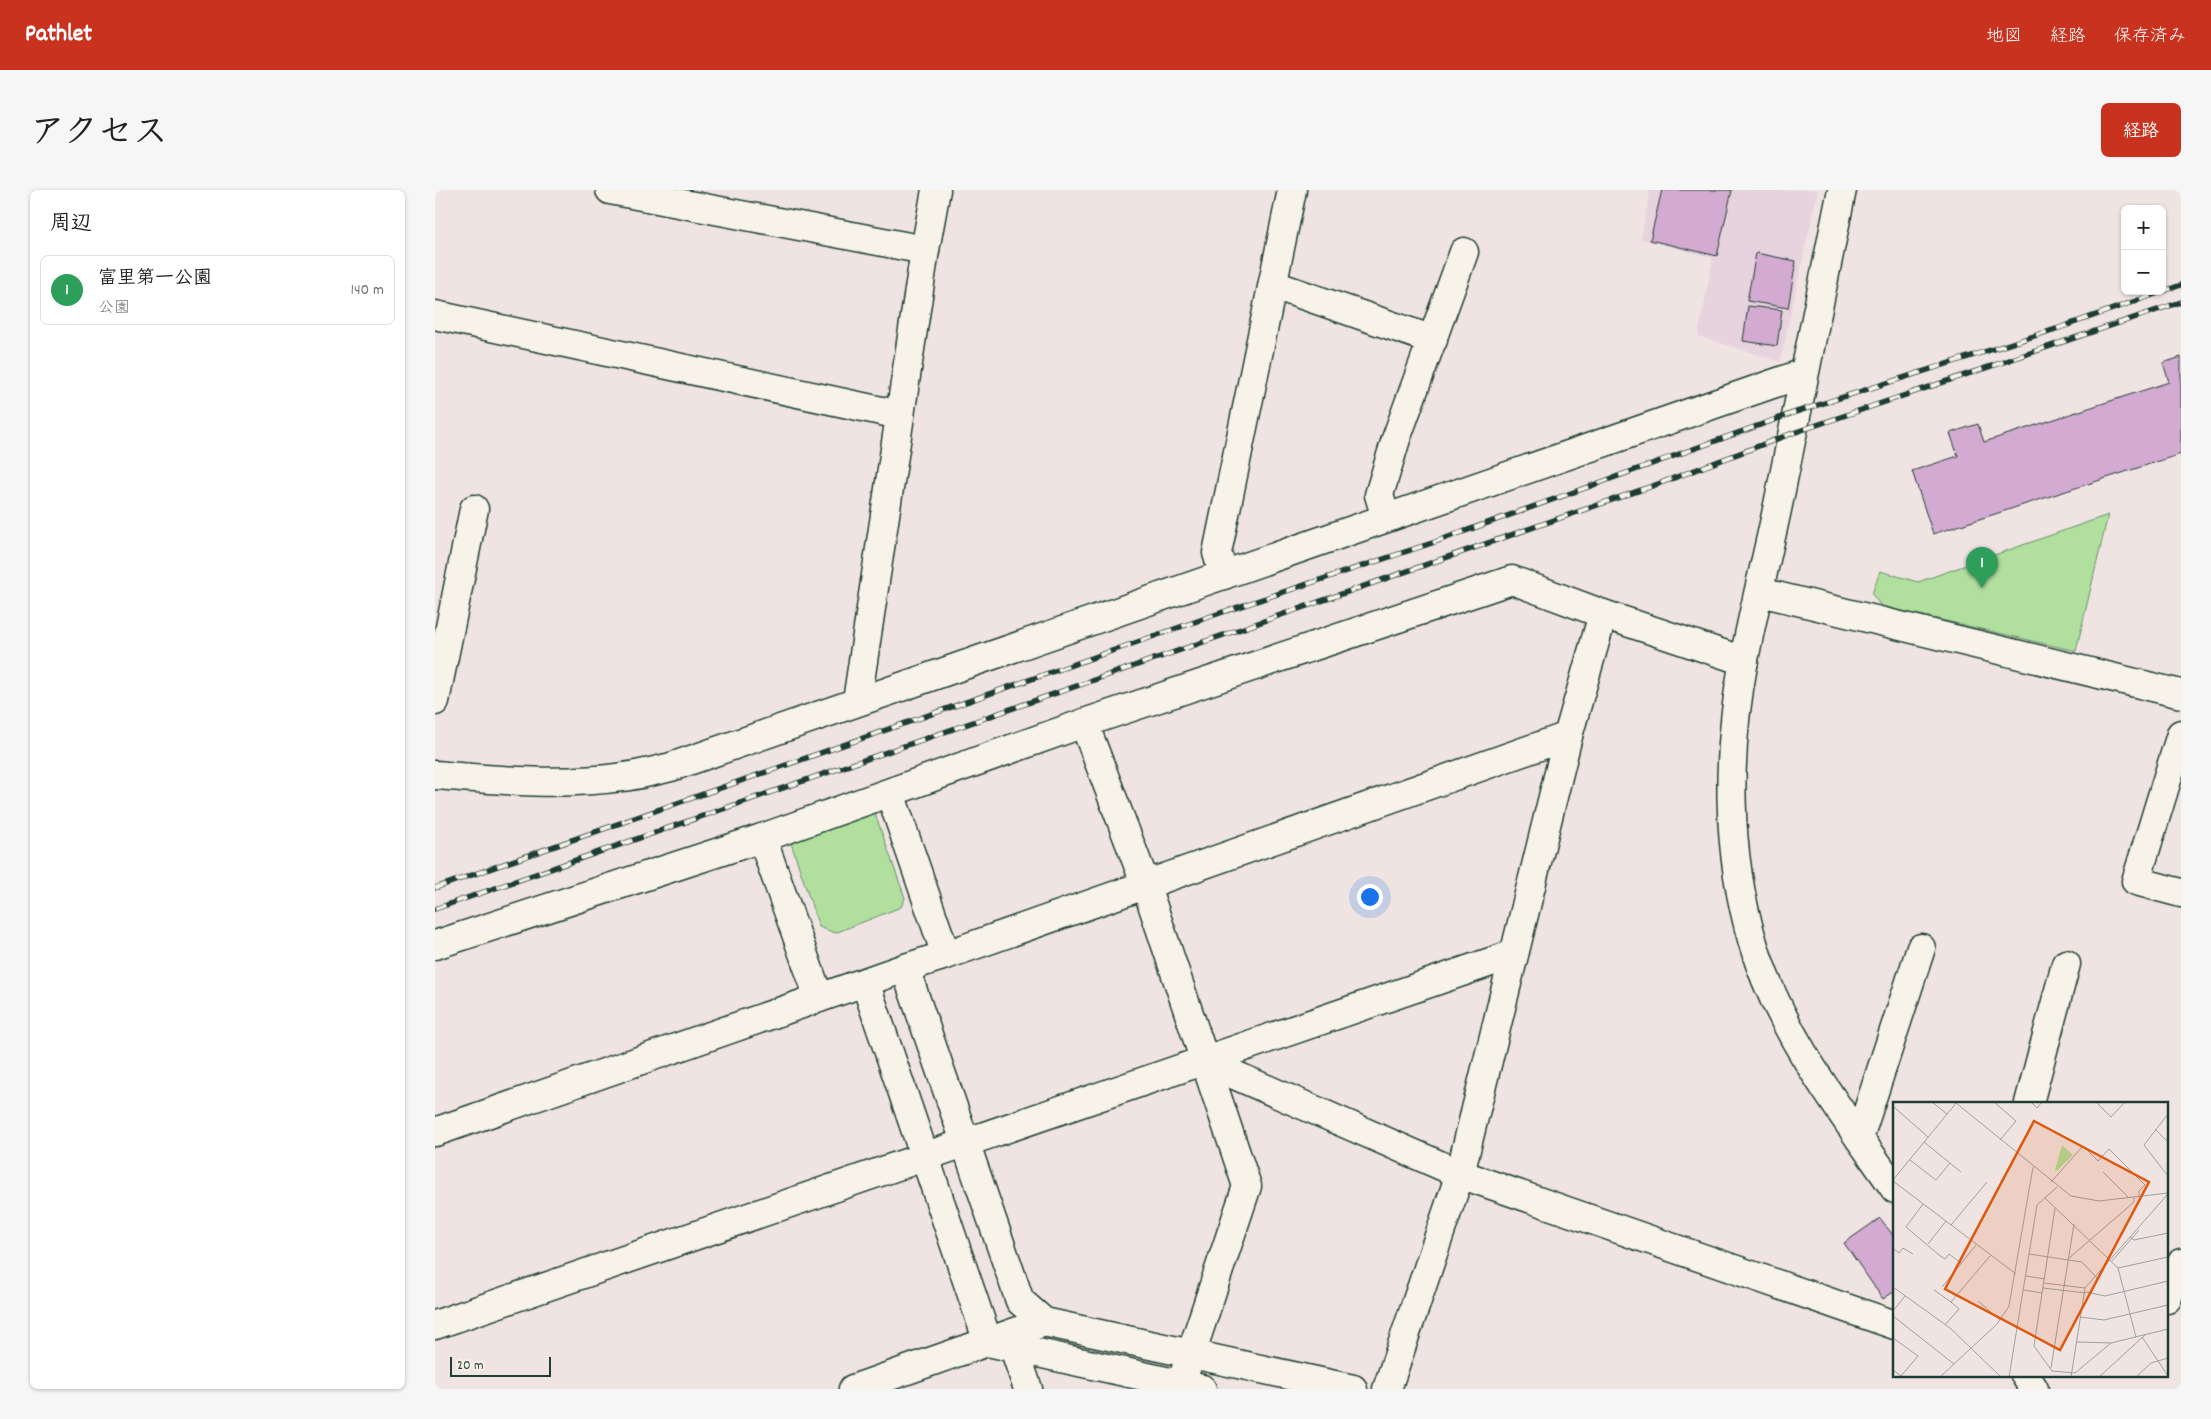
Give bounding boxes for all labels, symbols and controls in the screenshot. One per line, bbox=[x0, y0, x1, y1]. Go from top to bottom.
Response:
text: Pathlet bbox=[25, 18, 92, 52]
text: 地図 bbox=[1986, 25, 2022, 50]
text: 経路 bbox=[2050, 25, 2086, 50]
text: 保存済み bbox=[2114, 25, 2186, 50]
button: 経路 bbox=[2101, 103, 2181, 157]
text: アクセス bbox=[30, 110, 168, 160]
map controls bbox=[2121, 205, 2166, 295]
button: + bbox=[2121, 205, 2166, 250]
text: 周辺 bbox=[50, 210, 92, 240]
button: − bbox=[2121, 250, 2166, 295]
text: 富里第一公園 bbox=[98, 266, 212, 293]
text: 1 bbox=[65, 279, 69, 302]
text: 140 m bbox=[350, 279, 384, 302]
text: 公園 bbox=[98, 297, 130, 320]
pin: 1 bbox=[1966, 547, 1998, 588]
your location bbox=[1357, 884, 1383, 910]
inset map bbox=[1893, 1102, 2169, 1376]
scale bar bbox=[450, 1354, 551, 1377]
text: 20 m bbox=[457, 1356, 484, 1376]

